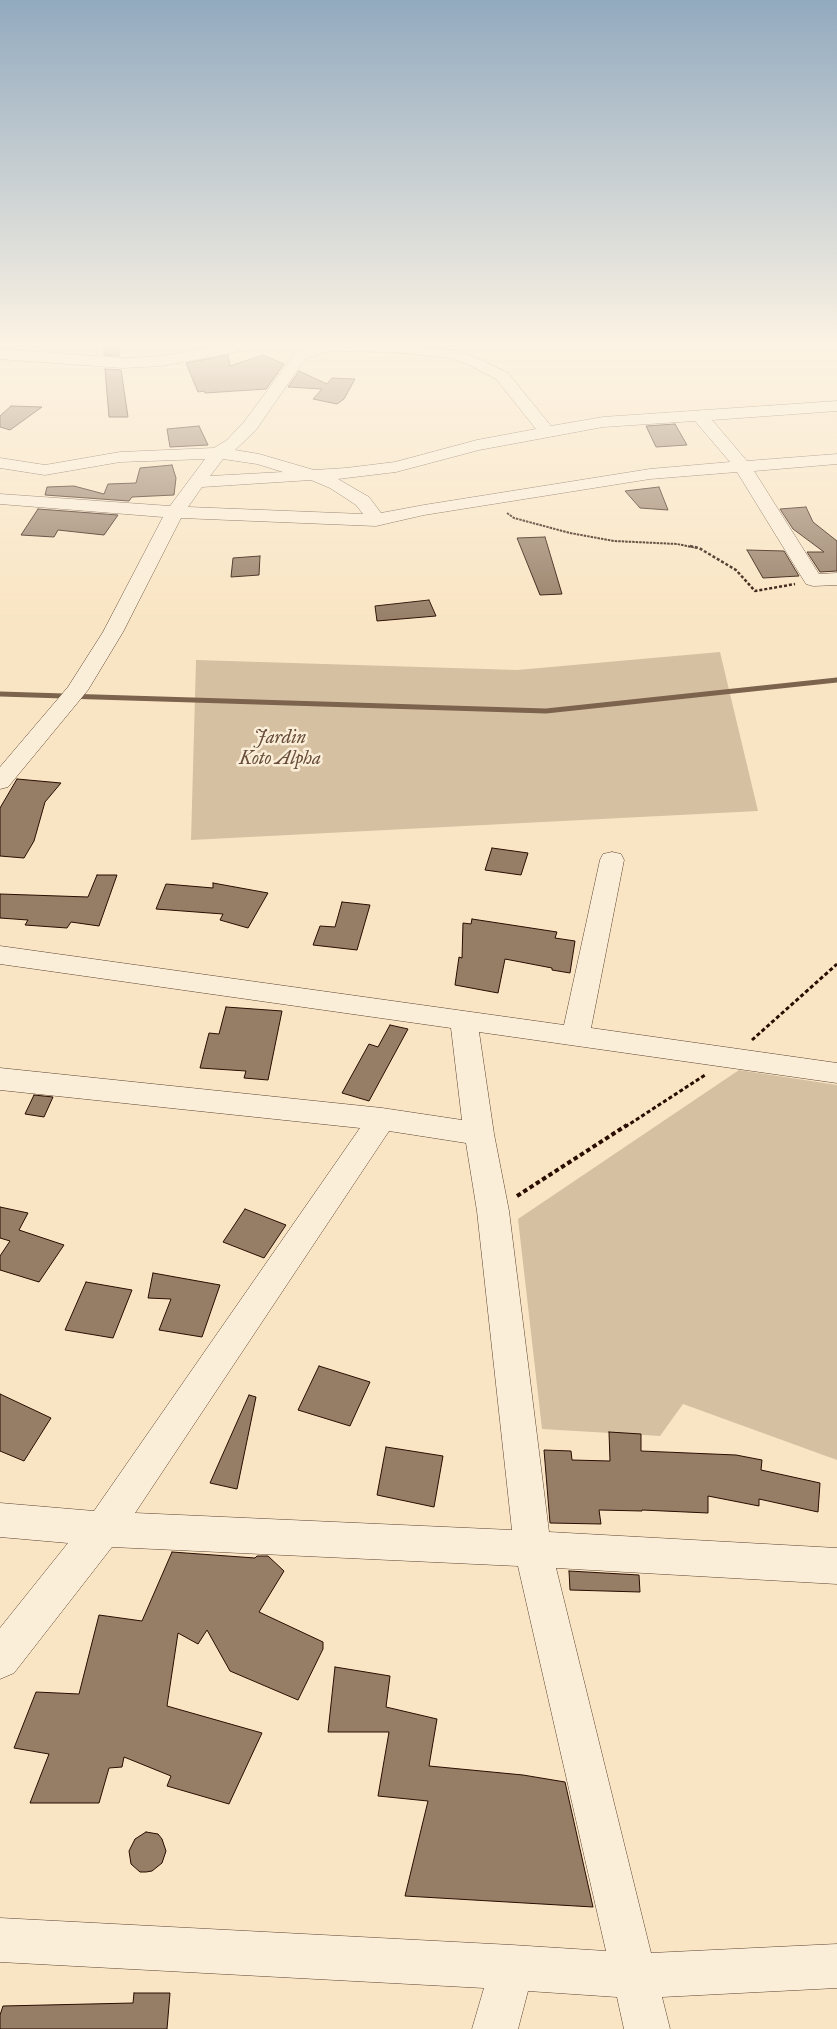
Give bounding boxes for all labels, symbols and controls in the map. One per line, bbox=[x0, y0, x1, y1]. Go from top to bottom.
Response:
park label: Jardin Koto Alpha bbox=[239, 728, 321, 771]

